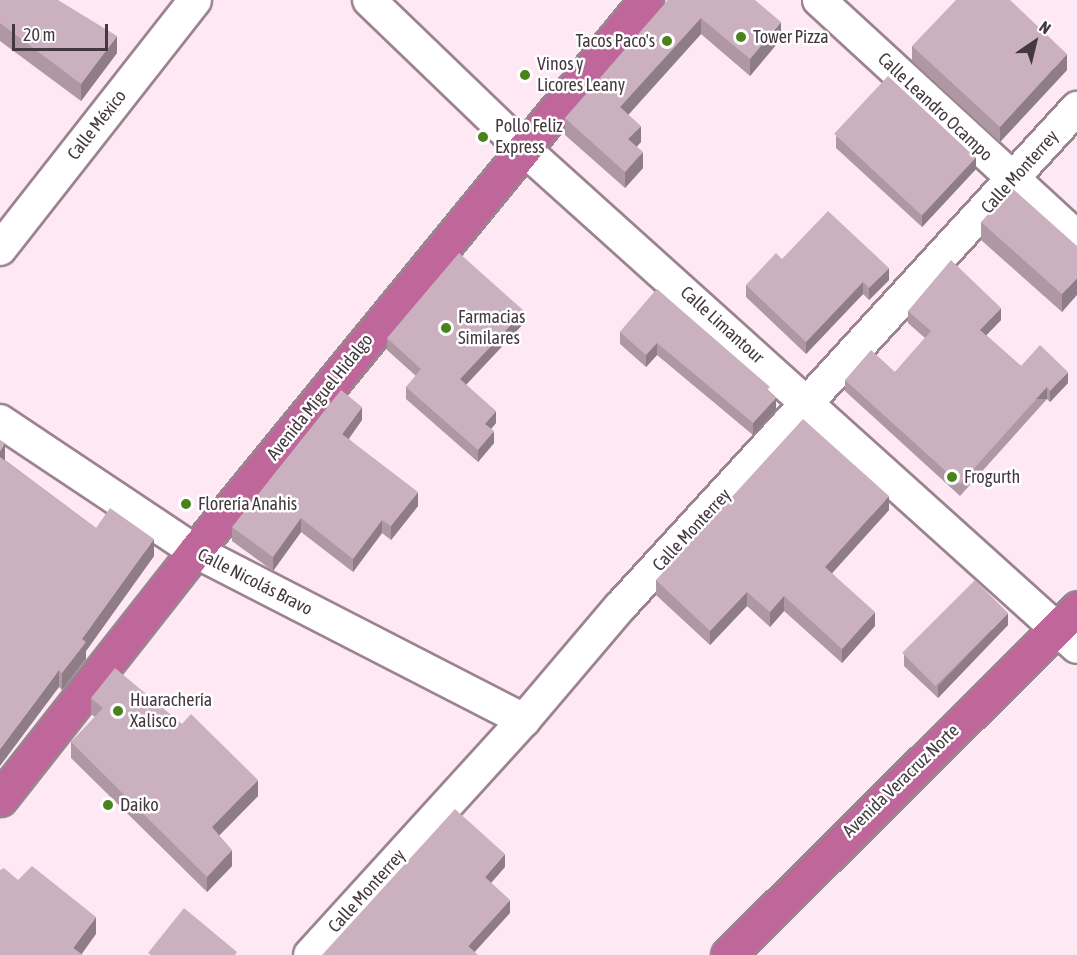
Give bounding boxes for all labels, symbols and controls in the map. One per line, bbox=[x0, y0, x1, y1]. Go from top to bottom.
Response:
scale bar bbox=[15, 12, 111, 50]
north arrow bbox=[1005, 12, 1065, 72]
text: N bbox=[1036, 17, 1054, 37]
text: 20 m bbox=[23, 24, 55, 45]
place label: Tower Pizza bbox=[753, 26, 829, 48]
place label: Tacos Paco's bbox=[576, 30, 655, 52]
marker: Tower Pizza bbox=[734, 30, 748, 44]
marker: Tacos Paco's bbox=[660, 34, 674, 48]
street label: Calle Leandro Ocampo bbox=[873, 48, 997, 166]
place label: Vinos y Licores Leany bbox=[537, 54, 625, 97]
marker: Vinos y Licores Leany bbox=[518, 68, 532, 82]
street label: Calle México bbox=[63, 86, 131, 164]
place label: Pollo Feliz Express bbox=[495, 116, 563, 158]
street label: Calle Monterrey bbox=[977, 126, 1063, 218]
marker: Pollo Feliz Express bbox=[476, 130, 490, 144]
street label: Calle Limantour bbox=[676, 282, 768, 368]
place label: Farmacias Similares bbox=[458, 307, 525, 350]
marker: Farmacias Similares bbox=[439, 321, 453, 335]
street label: Avenida Miguel Hidalgo bbox=[262, 329, 378, 465]
place label: Frogurth bbox=[964, 466, 1020, 488]
marker: Frogurth bbox=[945, 470, 959, 484]
street label: Calle Monterrey bbox=[648, 484, 736, 576]
place label: Florería Anahis bbox=[198, 493, 297, 515]
marker: Florería Anahis bbox=[179, 497, 193, 511]
street label: Calle Nicolás Bravo bbox=[194, 544, 316, 620]
place label: Huarachería Xalisco bbox=[130, 690, 212, 732]
marker: Huarachería Xalisco bbox=[111, 704, 125, 718]
street label: Avenida Veracruz Norte bbox=[838, 720, 964, 842]
place label: Daiko bbox=[120, 794, 159, 816]
marker: Daiko bbox=[101, 798, 115, 812]
street label: Calle Monterrey bbox=[324, 845, 410, 937]

